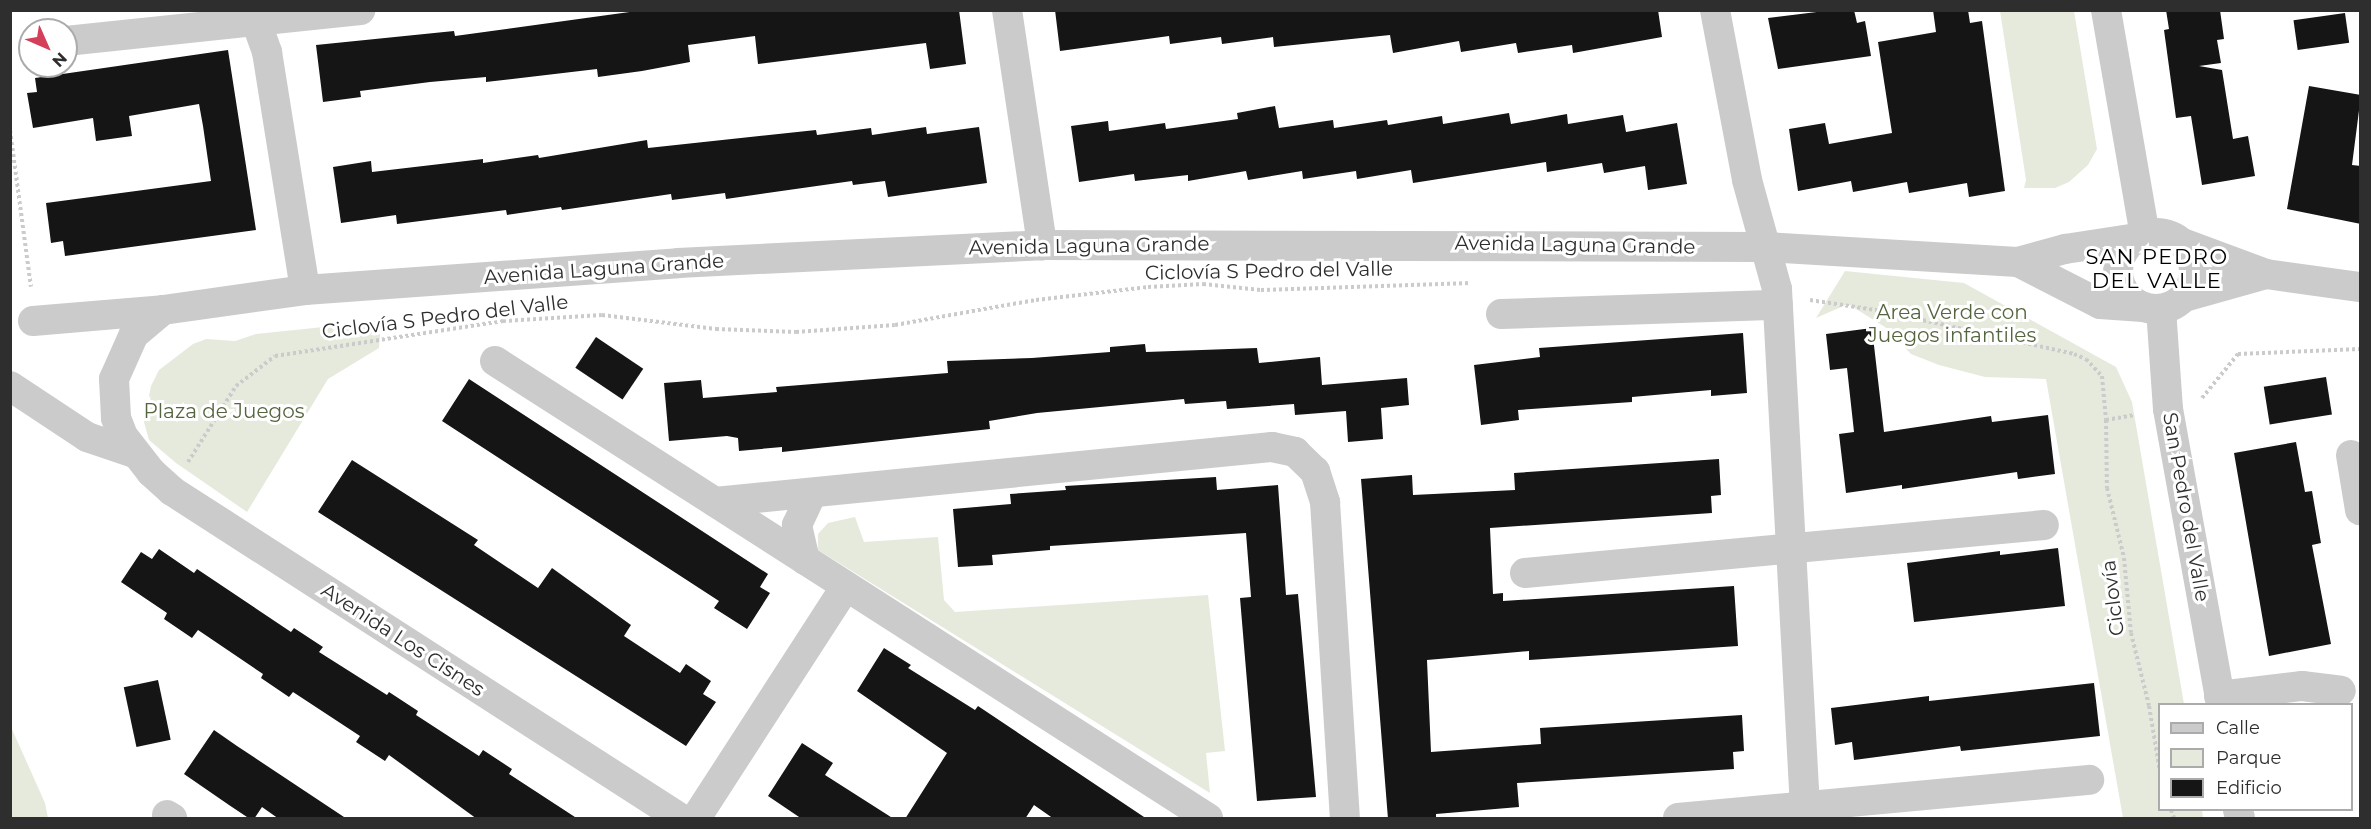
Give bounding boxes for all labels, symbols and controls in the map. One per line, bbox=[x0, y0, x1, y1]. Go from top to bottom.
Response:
north arrow bbox=[18, 18, 78, 78]
text: N bbox=[48, 48, 71, 71]
street label: Avenida Laguna Grande bbox=[1454, 231, 1696, 259]
street label: Avenida Laguna Grande bbox=[968, 232, 1210, 260]
district label: SAN PEDRO DEL VALLE bbox=[2085, 244, 2229, 294]
street label: Avenida Laguna Grande bbox=[483, 249, 725, 289]
street label: Ciclovía S Pedro del Valle bbox=[1145, 257, 1393, 285]
street label: Ciclovía S Pedro del Valle bbox=[320, 290, 570, 344]
park label: Area Verde con Juegos infantiles bbox=[1868, 301, 2036, 348]
park label: Plaza de Juegos bbox=[143, 399, 305, 423]
street label: San Pedro del Valle bbox=[2158, 410, 2214, 604]
street label: Ciclovía bbox=[2096, 559, 2130, 637]
street label: Avenida Los Cisnes bbox=[317, 578, 489, 702]
legend bbox=[2158, 703, 2353, 811]
text: Calle bbox=[2216, 717, 2260, 739]
text: Parque bbox=[2216, 747, 2281, 769]
text: Edificio bbox=[2216, 777, 2282, 799]

